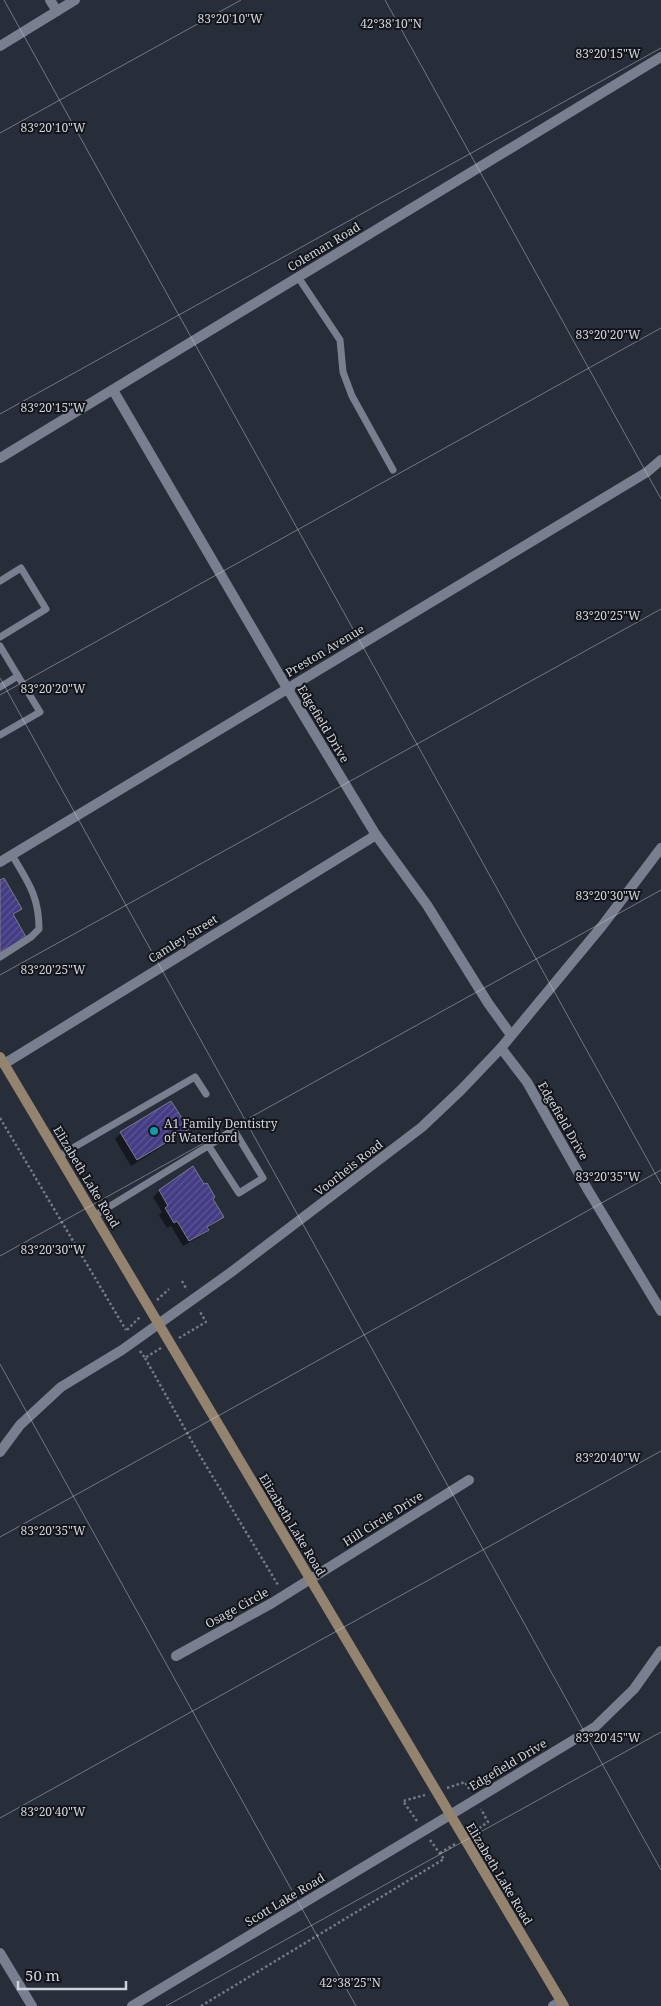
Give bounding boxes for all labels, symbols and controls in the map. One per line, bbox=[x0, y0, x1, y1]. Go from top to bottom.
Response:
text: 83°20'10"W bbox=[197, 10, 263, 27]
text: 42°38'10"N bbox=[360, 15, 422, 32]
text: 83°20'15"W bbox=[575, 45, 641, 62]
text: 83°20'10"W bbox=[20, 119, 86, 136]
street label: Coleman Road bbox=[284, 218, 364, 275]
text: 83°20'20"W bbox=[575, 326, 641, 343]
text: 83°20'15"W bbox=[20, 399, 86, 416]
text: 83°20'25"W bbox=[575, 607, 641, 624]
street label: Preston Avenue bbox=[282, 620, 368, 681]
text: 83°20'20"W bbox=[20, 680, 86, 697]
street label: Edgefield Drive bbox=[294, 682, 353, 766]
text: 83°20'30"W bbox=[575, 887, 641, 904]
street label: Camley Street bbox=[145, 910, 221, 967]
text: 83°20'25"W bbox=[20, 961, 86, 978]
street label: Edgefield Drive bbox=[534, 1078, 593, 1163]
place label: A1 Family Dentistry of Waterford bbox=[164, 1115, 278, 1146]
street label: Elizabeth Lake Road bbox=[49, 1123, 124, 1231]
marker: A1 Family Dentistry of Waterford bbox=[148, 1125, 160, 1137]
street label: Voorheis Road bbox=[311, 1135, 387, 1200]
text: 83°20'35"W bbox=[575, 1168, 641, 1185]
text: 83°20'30"W bbox=[20, 1241, 86, 1258]
text: 83°20'40"W bbox=[575, 1449, 641, 1466]
street label: Elizabeth Lake Road bbox=[255, 1471, 330, 1579]
street label: Hill Circle Drive bbox=[339, 1487, 426, 1550]
text: 83°20'35"W bbox=[20, 1522, 86, 1539]
street label: Osage Circle bbox=[202, 1583, 271, 1632]
text: 83°20'45"W bbox=[575, 1729, 641, 1746]
street label: Edgefield Drive bbox=[466, 1735, 550, 1794]
text: 83°20'40"W bbox=[20, 1803, 86, 1820]
street label: Elizabeth Lake Road bbox=[462, 1820, 537, 1928]
street label: Scott Lake Road bbox=[242, 1869, 328, 1930]
scale bar bbox=[18, 1958, 125, 1990]
text: 50 m bbox=[25, 1965, 60, 1985]
text: 42°38'25"N bbox=[319, 1974, 381, 1991]

